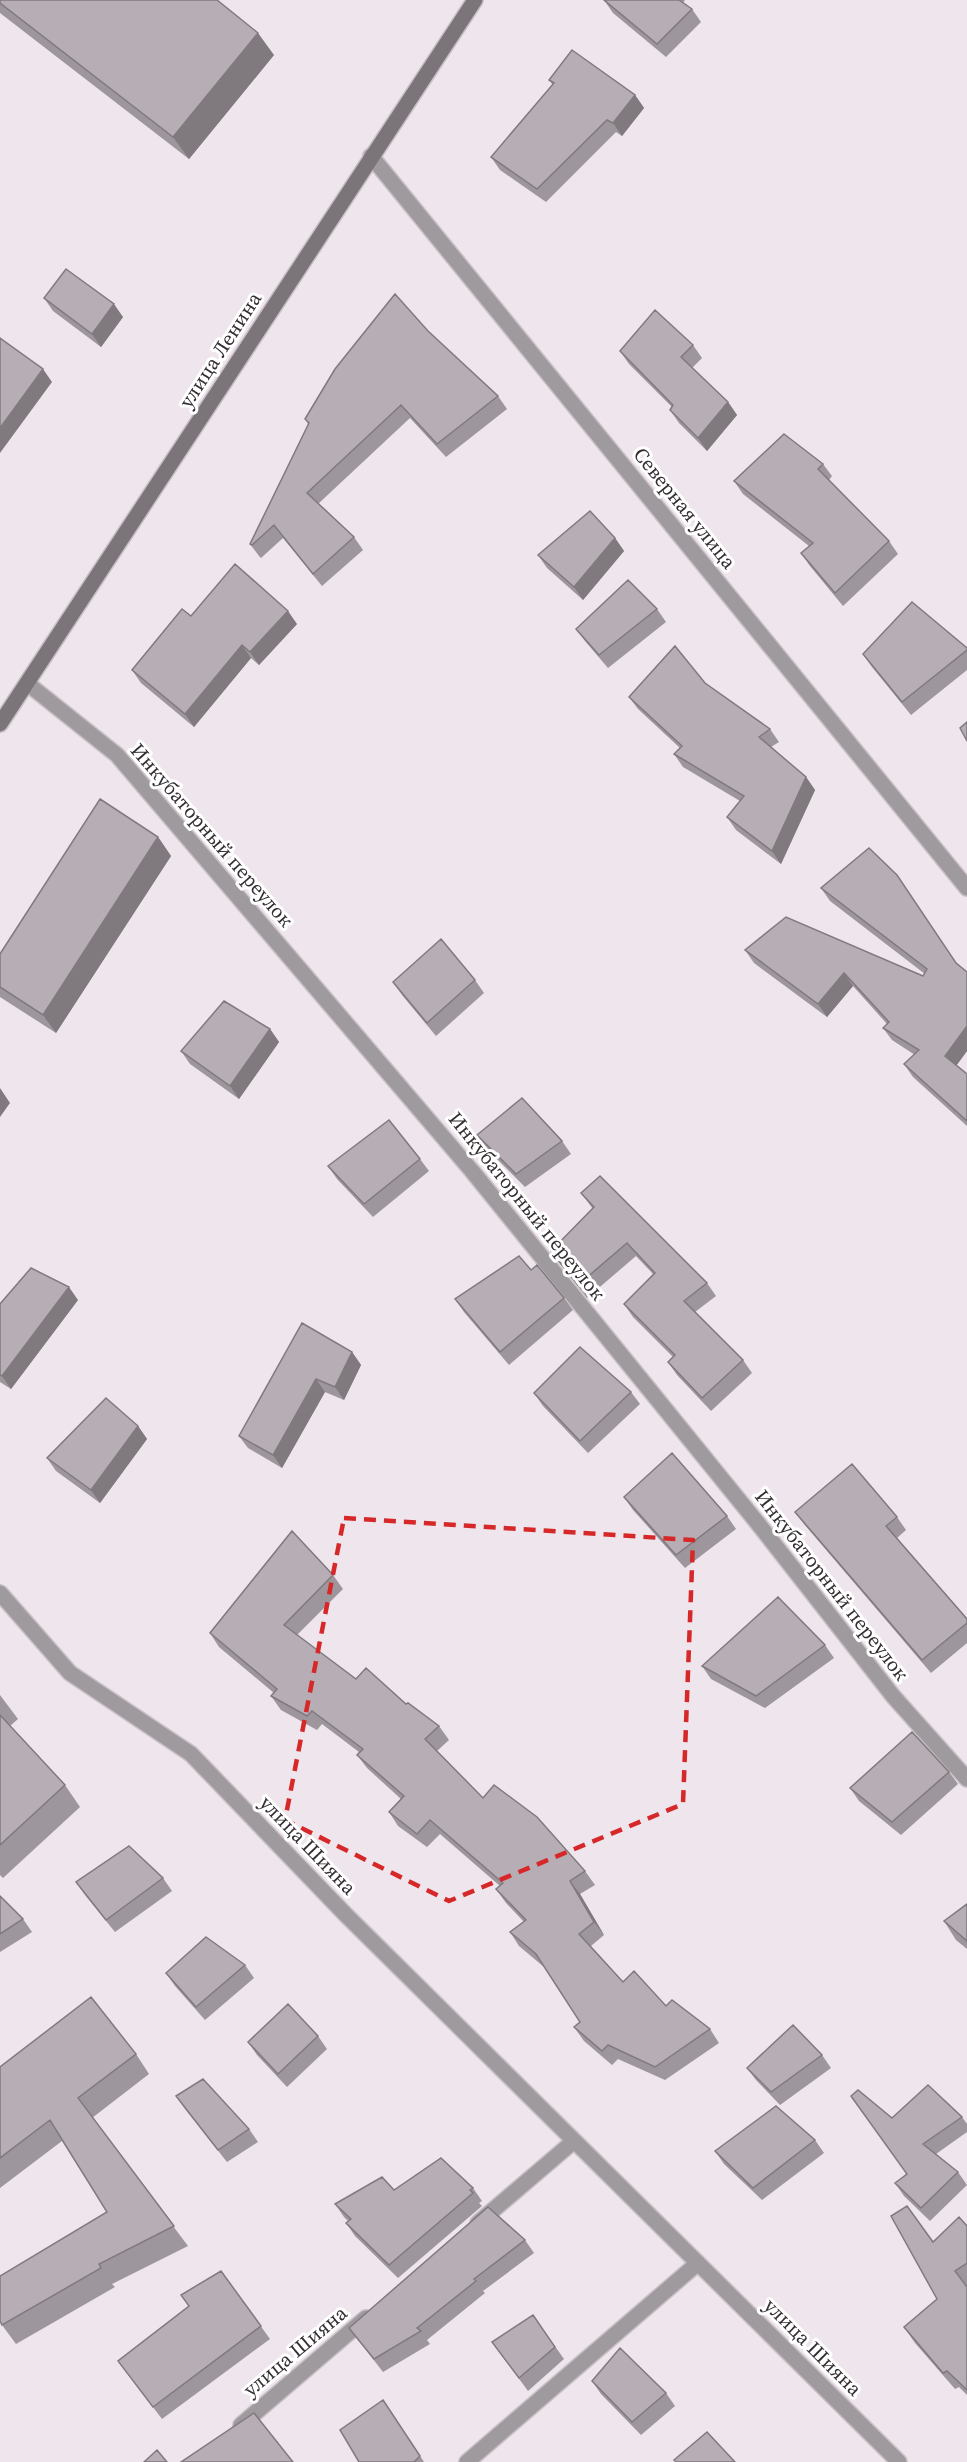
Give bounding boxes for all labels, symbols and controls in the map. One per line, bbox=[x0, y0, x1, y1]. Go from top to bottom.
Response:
street label: улица Ленина bbox=[172, 286, 268, 413]
street label: Северная улица bbox=[627, 441, 743, 575]
street label: Инкубаторный переулок bbox=[124, 737, 300, 933]
street label: Инкубаторный переулок bbox=[442, 1106, 612, 1306]
street label: Инкубаторный переулок bbox=[749, 1484, 915, 1686]
street label: улица Шияна bbox=[253, 1789, 363, 1901]
street label: улица Шияна bbox=[758, 2292, 869, 2403]
street label: улица Шияна bbox=[237, 2299, 354, 2403]

